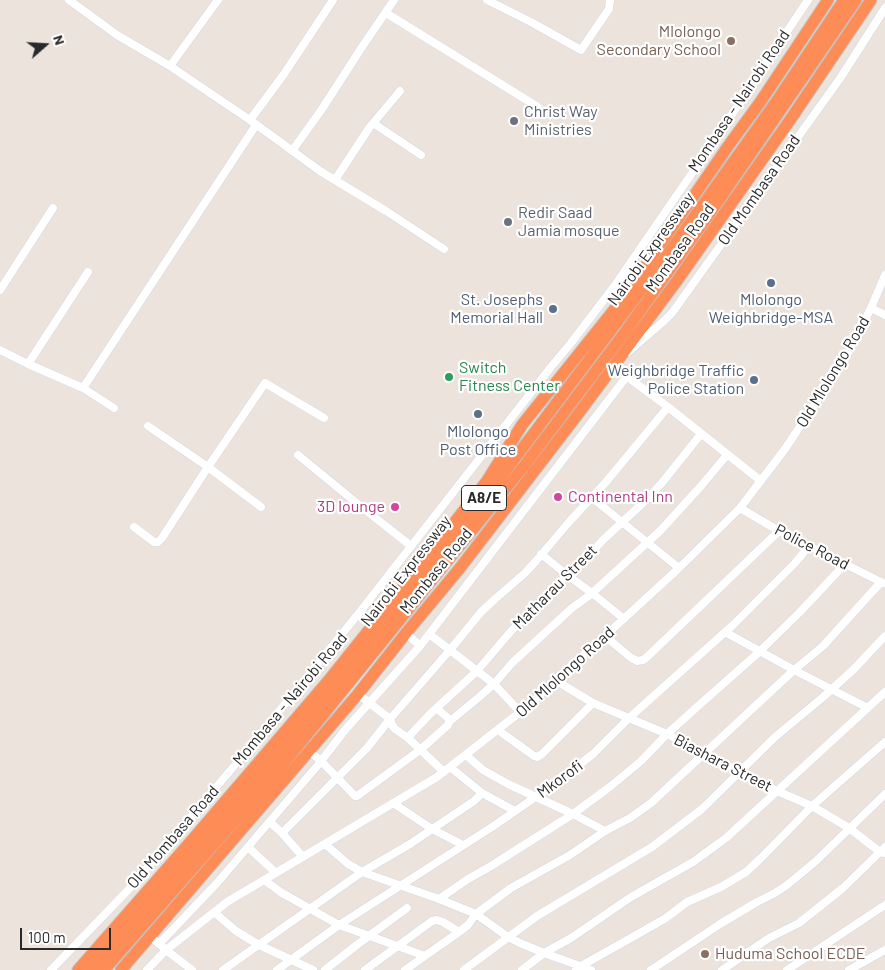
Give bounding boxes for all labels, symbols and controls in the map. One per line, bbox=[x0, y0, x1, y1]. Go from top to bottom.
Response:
north arrow bbox=[20, 20, 70, 70]
place label: Mlolongo Secondary School bbox=[597, 22, 721, 60]
street label: Mombasa - Nairobi Road bbox=[684, 26, 794, 176]
text: N bbox=[50, 33, 69, 47]
marker: Mlolongo Secondary School bbox=[725, 35, 737, 47]
place label: Christ Way Ministries bbox=[524, 102, 598, 140]
marker: Christ Way Ministries bbox=[508, 115, 520, 127]
street label: Old Mombasa Road bbox=[714, 131, 804, 249]
street label: Nairobi Expressway bbox=[603, 189, 699, 309]
street label: Mombasa Road bbox=[641, 200, 719, 296]
place label: Redir Saad Jamia mosque bbox=[518, 203, 620, 241]
marker: Redir Saad Jamia mosque bbox=[502, 216, 514, 228]
marker: Mlolongo Weighbridge-MSA bbox=[765, 277, 777, 289]
place label: St. Josephs Memorial Hall bbox=[450, 290, 543, 328]
place label: Mlolongo Weighbridge-MSA bbox=[709, 290, 833, 328]
marker: St. Josephs Memorial Hall bbox=[547, 303, 559, 315]
street label: Old Mlolongo Road bbox=[792, 313, 874, 431]
place label: Switch Fitness Center bbox=[459, 358, 560, 396]
place label: Weighbridge Traffic Police Station bbox=[608, 361, 744, 399]
marker: Switch Fitness Center bbox=[443, 371, 455, 383]
marker: Weighbridge Traffic Police Station bbox=[748, 374, 760, 386]
marker: Mlolongo Post Office bbox=[472, 408, 484, 420]
place label: Mlolongo Post Office bbox=[440, 422, 516, 460]
road number: A8/E bbox=[462, 486, 506, 510]
place label: Continental Inn bbox=[568, 487, 673, 507]
marker: Continental Inn bbox=[552, 491, 564, 503]
place label: 3D lounge bbox=[317, 497, 385, 517]
marker: 3D lounge bbox=[389, 501, 401, 513]
street label: Nairobi Expressway bbox=[357, 512, 455, 630]
street label: Police Road bbox=[772, 520, 852, 574]
street label: Mombasa Road bbox=[396, 524, 476, 618]
street label: Matharau Street bbox=[509, 541, 601, 633]
street label: Old Mlolongo Road bbox=[512, 623, 618, 721]
street label: Mombasa - Nairobi Road bbox=[229, 629, 351, 769]
street label: Biashara Street bbox=[671, 730, 775, 796]
street label: Mkorofi bbox=[533, 756, 587, 802]
street label: Old Mombasa Road bbox=[123, 782, 223, 892]
scale bar bbox=[22, 918, 114, 950]
text: 100 m bbox=[28, 928, 66, 946]
place label: Huduma School ECDE bbox=[715, 944, 865, 964]
marker: Huduma School ECDE bbox=[699, 948, 711, 960]

